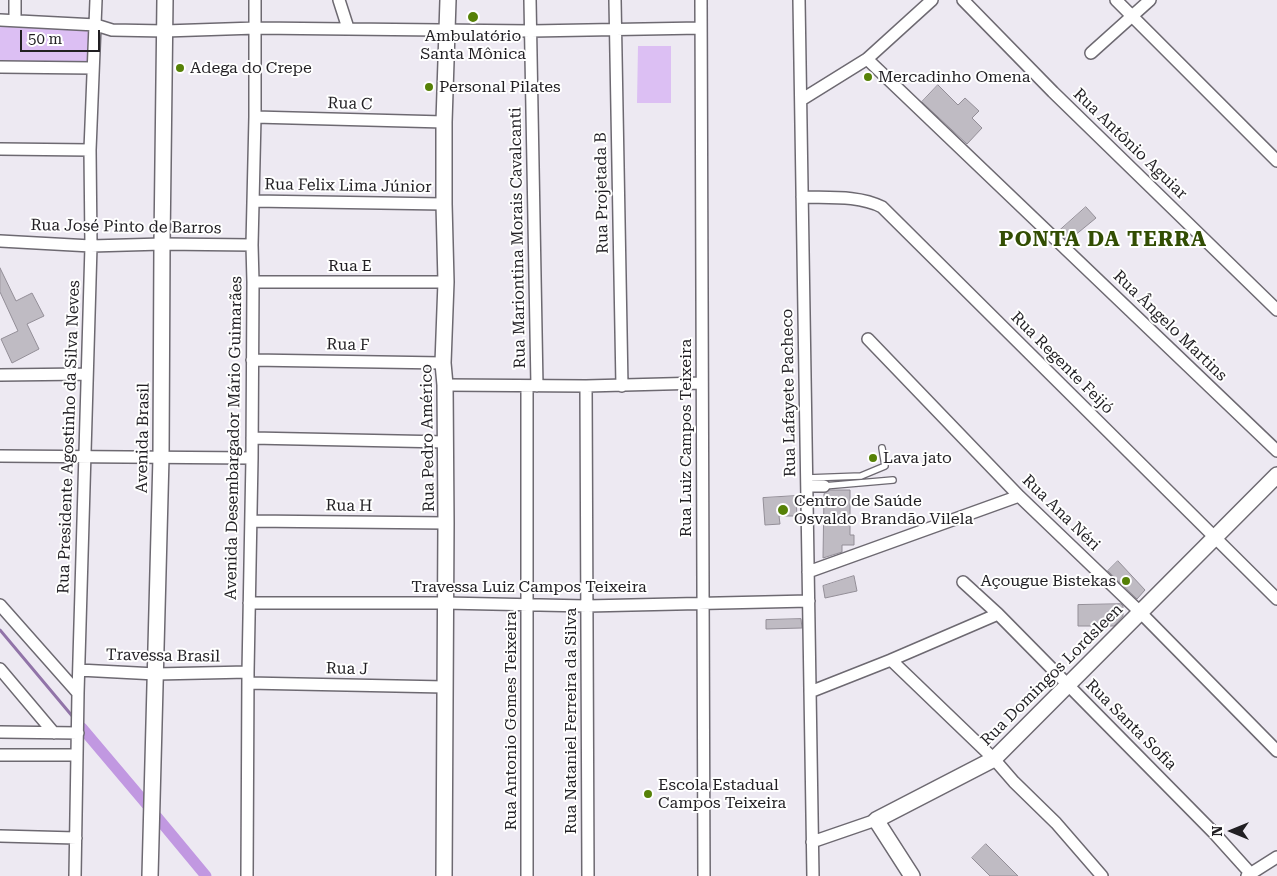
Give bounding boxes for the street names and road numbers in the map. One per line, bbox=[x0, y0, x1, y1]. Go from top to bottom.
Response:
street label: Rua Antônio Aguiar bbox=[1069, 85, 1191, 203]
street label: Rua C bbox=[327, 94, 373, 114]
street label: Rua Mariontina Morais Cavalcanti bbox=[506, 107, 530, 369]
street label: Rua Projetada B bbox=[591, 132, 613, 254]
street label: Rua Felix Lima Júnior bbox=[264, 175, 432, 197]
street label: Rua José Pinto de Barros bbox=[30, 216, 222, 238]
street label: Rua E bbox=[328, 256, 372, 276]
street label: Rua Ângelo Martins bbox=[1109, 267, 1231, 385]
street label: Avenida Desembargador Mário Guimarães bbox=[222, 276, 246, 600]
street label: Rua Presidente Agostinho da Silva Neves bbox=[54, 280, 84, 594]
street label: Rua Regente Feijó bbox=[1007, 308, 1117, 418]
street label: Rua Lafayete Pacheco bbox=[778, 309, 800, 477]
street label: Rua F bbox=[326, 335, 370, 355]
street label: Rua Luiz Campos Teixeira bbox=[676, 339, 696, 537]
street label: Rua Pedro Américo bbox=[417, 364, 439, 512]
street label: Avenida Brasil bbox=[132, 383, 154, 493]
street label: Rua Ana Néri bbox=[1018, 471, 1104, 555]
street label: Rua H bbox=[325, 496, 373, 516]
street label: Travessa Luiz Campos Teixeira bbox=[411, 577, 647, 597]
street label: Rua Domingos Lordsleen bbox=[977, 600, 1127, 750]
street label: Rua Nataniel Ferreira da Silva bbox=[561, 608, 581, 834]
street label: Rua Antonio Gomes Teixeira bbox=[501, 611, 521, 831]
street label: Travessa Brasil bbox=[106, 645, 220, 667]
street label: Rua J bbox=[326, 659, 368, 679]
street label: Rua Santa Sofia bbox=[1082, 676, 1180, 774]

